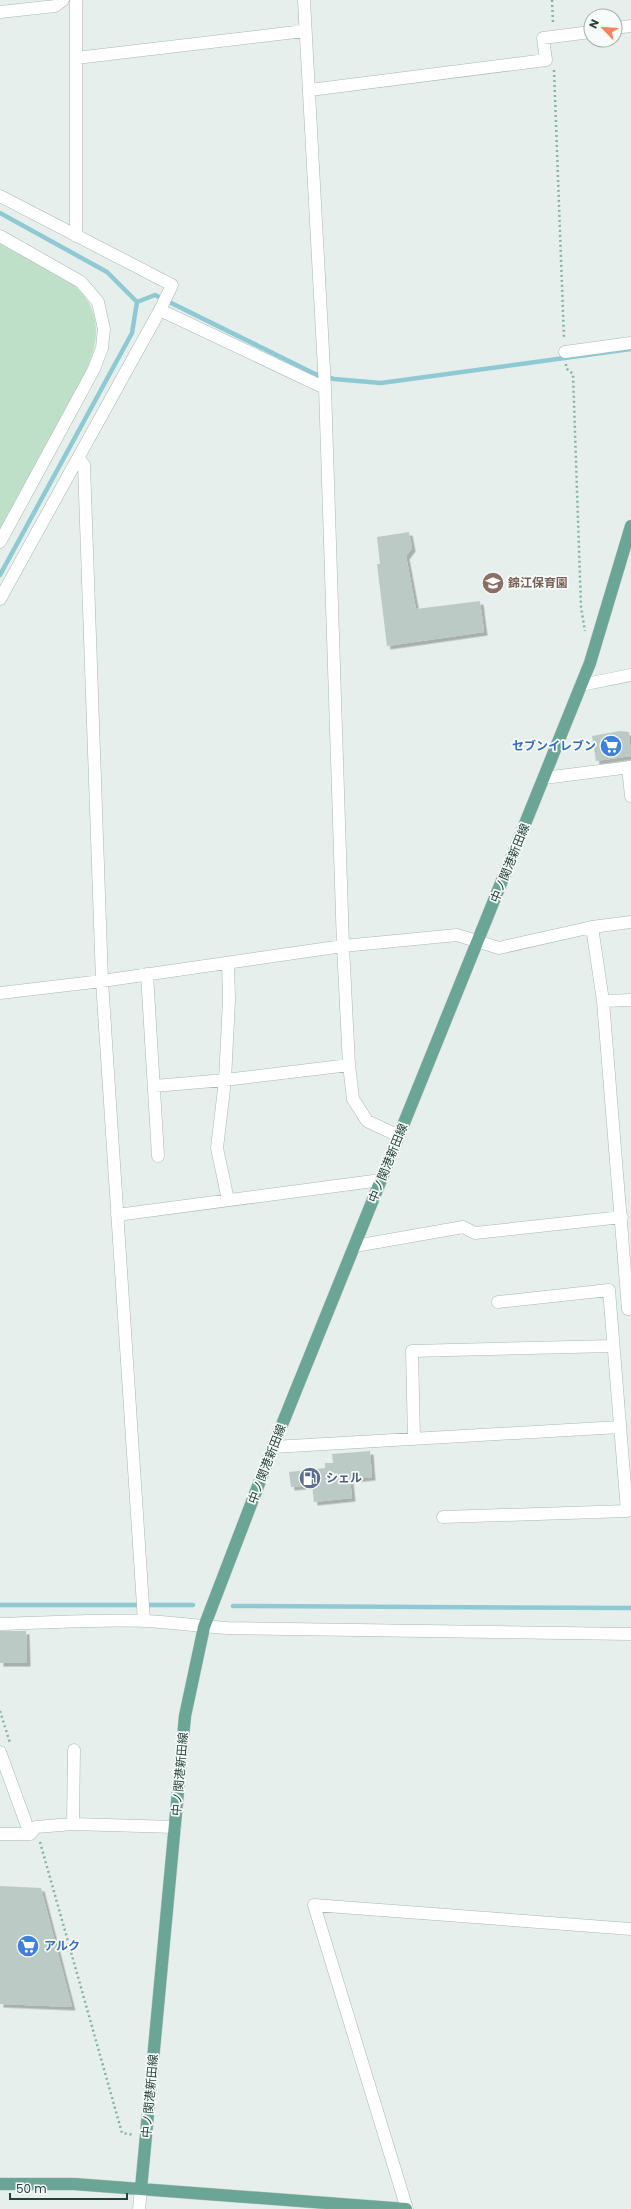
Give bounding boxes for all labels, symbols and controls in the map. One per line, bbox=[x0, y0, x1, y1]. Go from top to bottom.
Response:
north arrow bbox=[583, 8, 623, 48]
text: N bbox=[585, 17, 603, 31]
school or university icon: 錦江保育園 bbox=[480, 570, 506, 596]
place label: 錦江保育園 bbox=[507, 574, 568, 591]
supermarket icon: セブンイレブン bbox=[598, 733, 624, 759]
place label: セブンイレブン bbox=[512, 737, 596, 754]
street label: 中ノ関港新田線 bbox=[486, 821, 533, 905]
street label: 中ノ関港新田線 bbox=[364, 1121, 411, 1205]
street label: 中ノ関港新田線 bbox=[244, 1422, 290, 1506]
fuel station icon: シェル bbox=[297, 1465, 323, 1491]
place label: シェル bbox=[326, 1469, 362, 1486]
street label: 中ノ関港新田線 bbox=[167, 1731, 192, 1817]
supermarket icon: アルク bbox=[15, 1933, 41, 1959]
place label: アルク bbox=[44, 1937, 80, 1954]
street label: 中ノ関港新田線 bbox=[137, 2053, 162, 2139]
scale bar bbox=[10, 2175, 127, 2201]
text: 50 m bbox=[16, 2180, 47, 2197]

